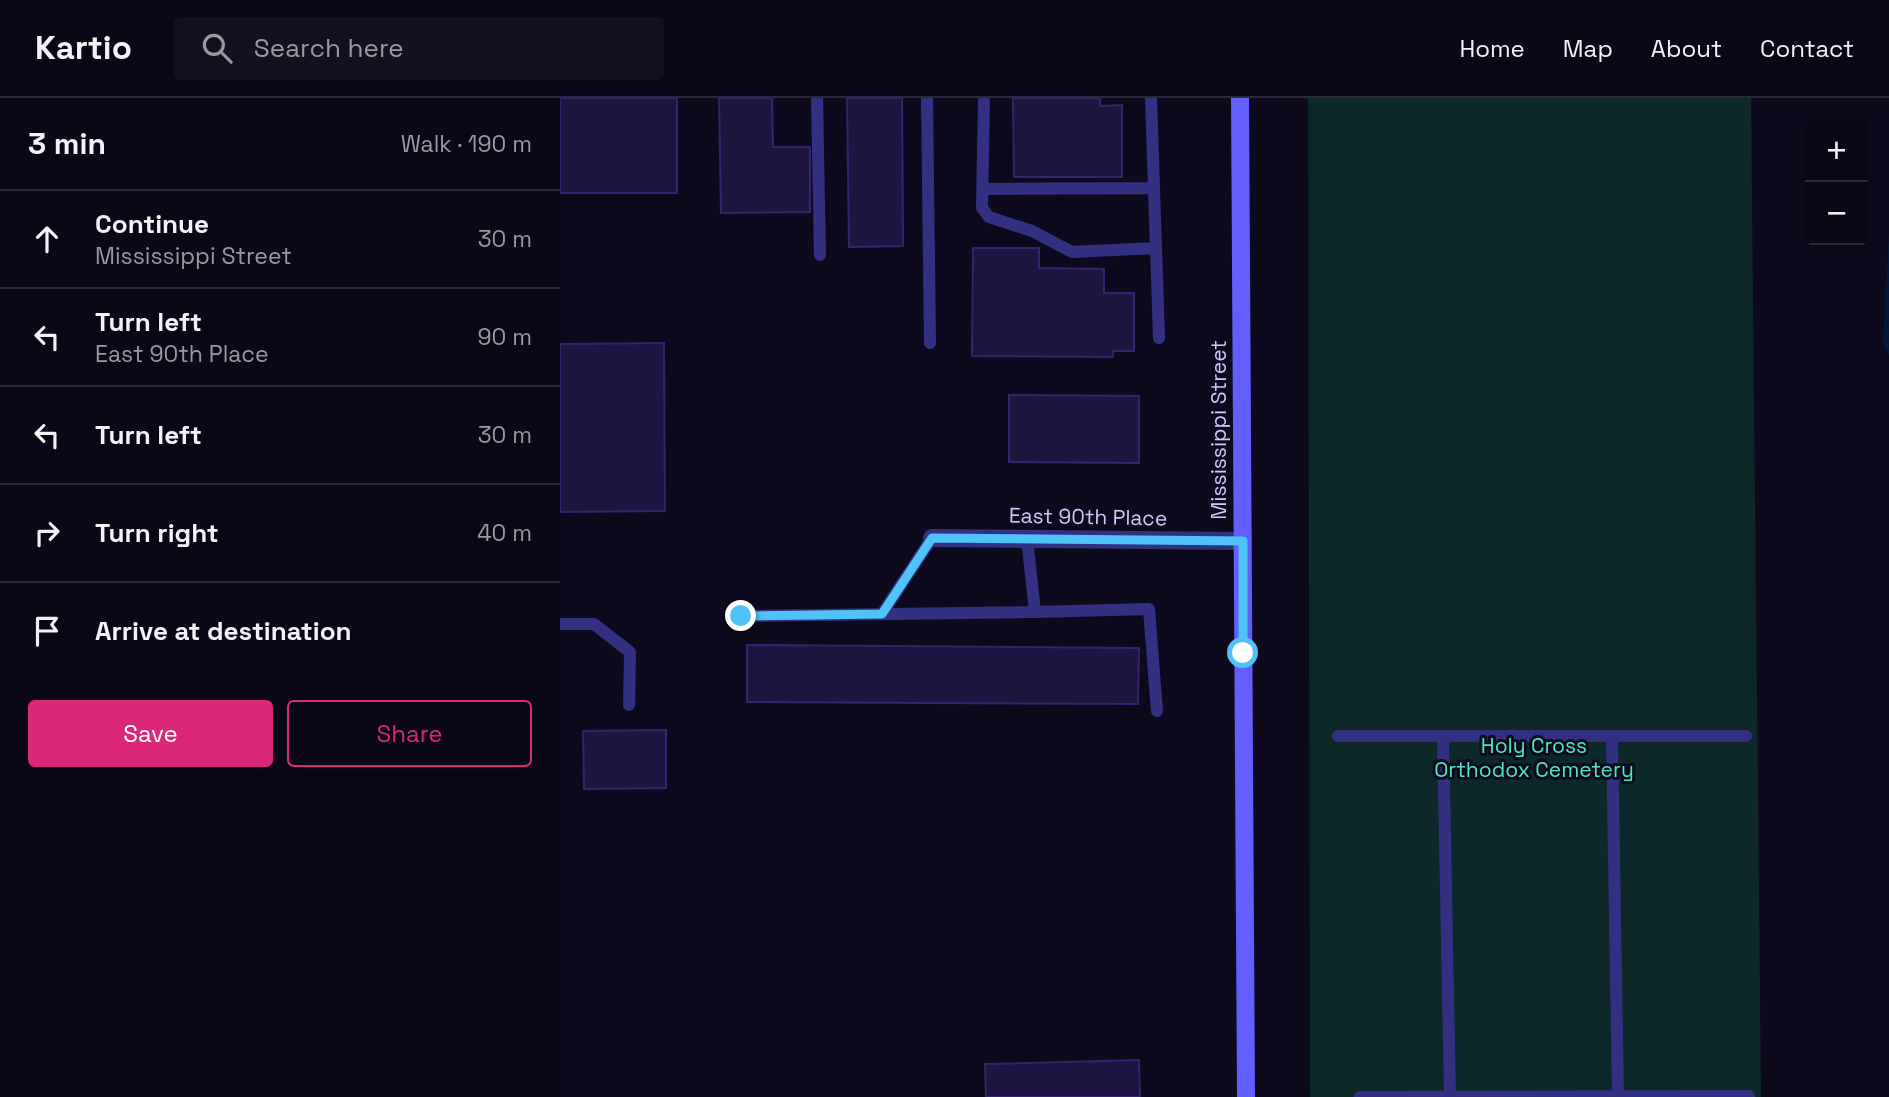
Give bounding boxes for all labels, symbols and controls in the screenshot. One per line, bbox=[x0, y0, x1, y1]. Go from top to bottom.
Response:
search box bbox=[174, 17, 664, 80]
text: Kartio bbox=[35, 27, 132, 69]
icon: search bbox=[198, 29, 236, 67]
text: Search here bbox=[254, 31, 404, 65]
text: Home bbox=[1459, 33, 1525, 64]
text: Map bbox=[1563, 33, 1613, 64]
text: About bbox=[1651, 33, 1722, 64]
text: Contact bbox=[1760, 33, 1854, 64]
map controls bbox=[1805, 119, 1868, 245]
button: + bbox=[1805, 119, 1868, 182]
text: 3 min bbox=[28, 124, 106, 163]
text: Walk · 190 m bbox=[401, 129, 532, 159]
button: − bbox=[1805, 182, 1868, 245]
text: Continue bbox=[95, 207, 209, 241]
icon: ahead bbox=[28, 220, 66, 258]
text: 30 m bbox=[478, 224, 532, 254]
text: Mississippi Street bbox=[95, 241, 292, 271]
text: Turn left bbox=[95, 305, 202, 339]
icon: left bbox=[28, 318, 66, 356]
text: 90 m bbox=[477, 322, 532, 352]
text: East 90th Place bbox=[95, 339, 269, 369]
street label: Mississippi Street bbox=[1205, 340, 1232, 520]
icon: left bbox=[28, 416, 66, 454]
text: Turn left bbox=[95, 418, 202, 452]
text: 30 m bbox=[478, 420, 532, 450]
street label: East 90th Place bbox=[1009, 502, 1167, 531]
icon: right bbox=[28, 514, 66, 552]
text: Turn right bbox=[95, 516, 219, 550]
text: 40 m bbox=[477, 518, 532, 548]
route end bbox=[725, 600, 756, 631]
icon: arrive bbox=[28, 612, 66, 650]
text: Arrive at destination bbox=[95, 614, 352, 648]
route start bbox=[1227, 637, 1258, 668]
button: Save bbox=[28, 700, 273, 767]
button: Share bbox=[287, 700, 532, 767]
park label: Holy Cross Orthodox Cemetery bbox=[1434, 732, 1634, 783]

